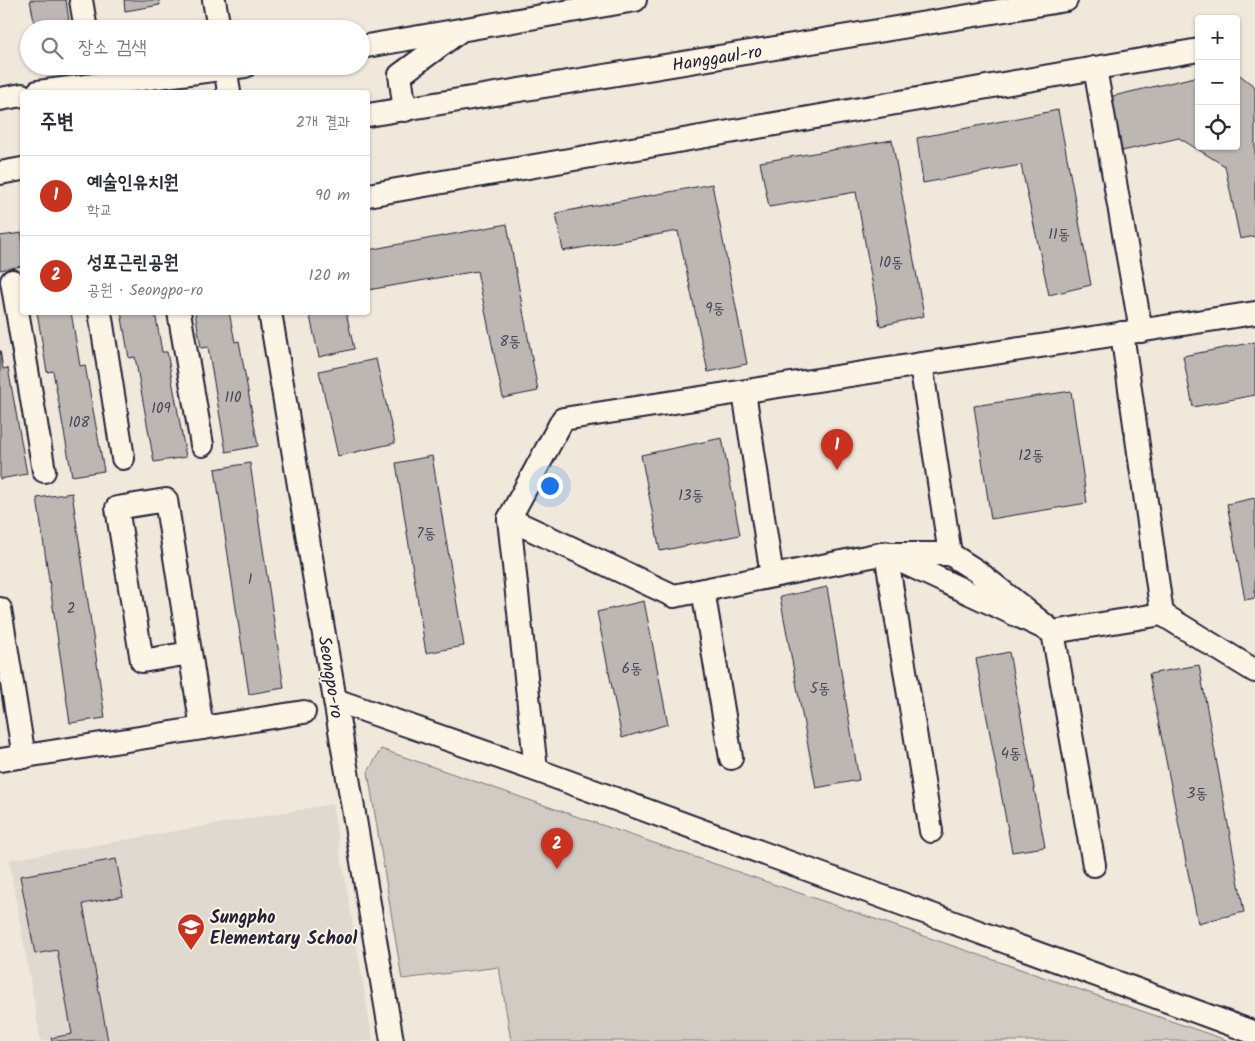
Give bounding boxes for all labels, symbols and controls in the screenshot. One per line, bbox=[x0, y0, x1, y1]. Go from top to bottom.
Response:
map controls bbox=[1195, 15, 1240, 150]
button: + bbox=[1195, 15, 1240, 60]
search box bbox=[20, 20, 370, 75]
text: 장소 검색 bbox=[78, 33, 147, 63]
icon: search bbox=[38, 34, 66, 62]
street label: Hanggaul-ro bbox=[670, 38, 764, 81]
button: − bbox=[1195, 60, 1240, 105]
button: locate bbox=[1195, 105, 1240, 150]
text: 주변 bbox=[40, 106, 74, 139]
text: 2개 결과 bbox=[296, 110, 350, 135]
text: 예술인유치원 bbox=[87, 168, 179, 198]
text: 1 bbox=[54, 183, 58, 208]
text: 90 m bbox=[315, 183, 350, 208]
text: 학교 bbox=[87, 198, 113, 223]
house number: 11동 bbox=[1048, 223, 1070, 247]
text: 성포근린공원 bbox=[87, 248, 179, 278]
house number: 10동 bbox=[879, 251, 903, 275]
text: 2 bbox=[51, 263, 61, 288]
text: 120 m bbox=[309, 263, 350, 288]
text: 공원 · Seongpo-ro bbox=[87, 278, 203, 303]
house number: 9동 bbox=[705, 297, 725, 321]
house number: 8동 bbox=[499, 330, 521, 354]
house number: 110 bbox=[225, 386, 242, 410]
house number: 109 bbox=[151, 397, 171, 421]
house number: 108 bbox=[68, 411, 91, 435]
pin: 1 bbox=[821, 429, 853, 470]
house number: 12동 bbox=[1018, 444, 1044, 468]
your location bbox=[537, 473, 563, 499]
house number: 13동 bbox=[678, 484, 704, 508]
house number: 7동 bbox=[417, 522, 436, 546]
house number: 1 bbox=[248, 568, 253, 592]
house number: 2 bbox=[67, 597, 75, 621]
street label: Seongpo-ro bbox=[309, 634, 350, 721]
house number: 6동 bbox=[622, 657, 642, 681]
house number: 5동 bbox=[810, 677, 830, 701]
house number: 4동 bbox=[1001, 742, 1021, 766]
house number: 3동 bbox=[1187, 782, 1207, 806]
pin: 2 bbox=[541, 828, 573, 869]
place label: Sungpho Elementary School bbox=[210, 904, 357, 954]
school or university icon: Sungpho Elementary School bbox=[176, 912, 206, 951]

